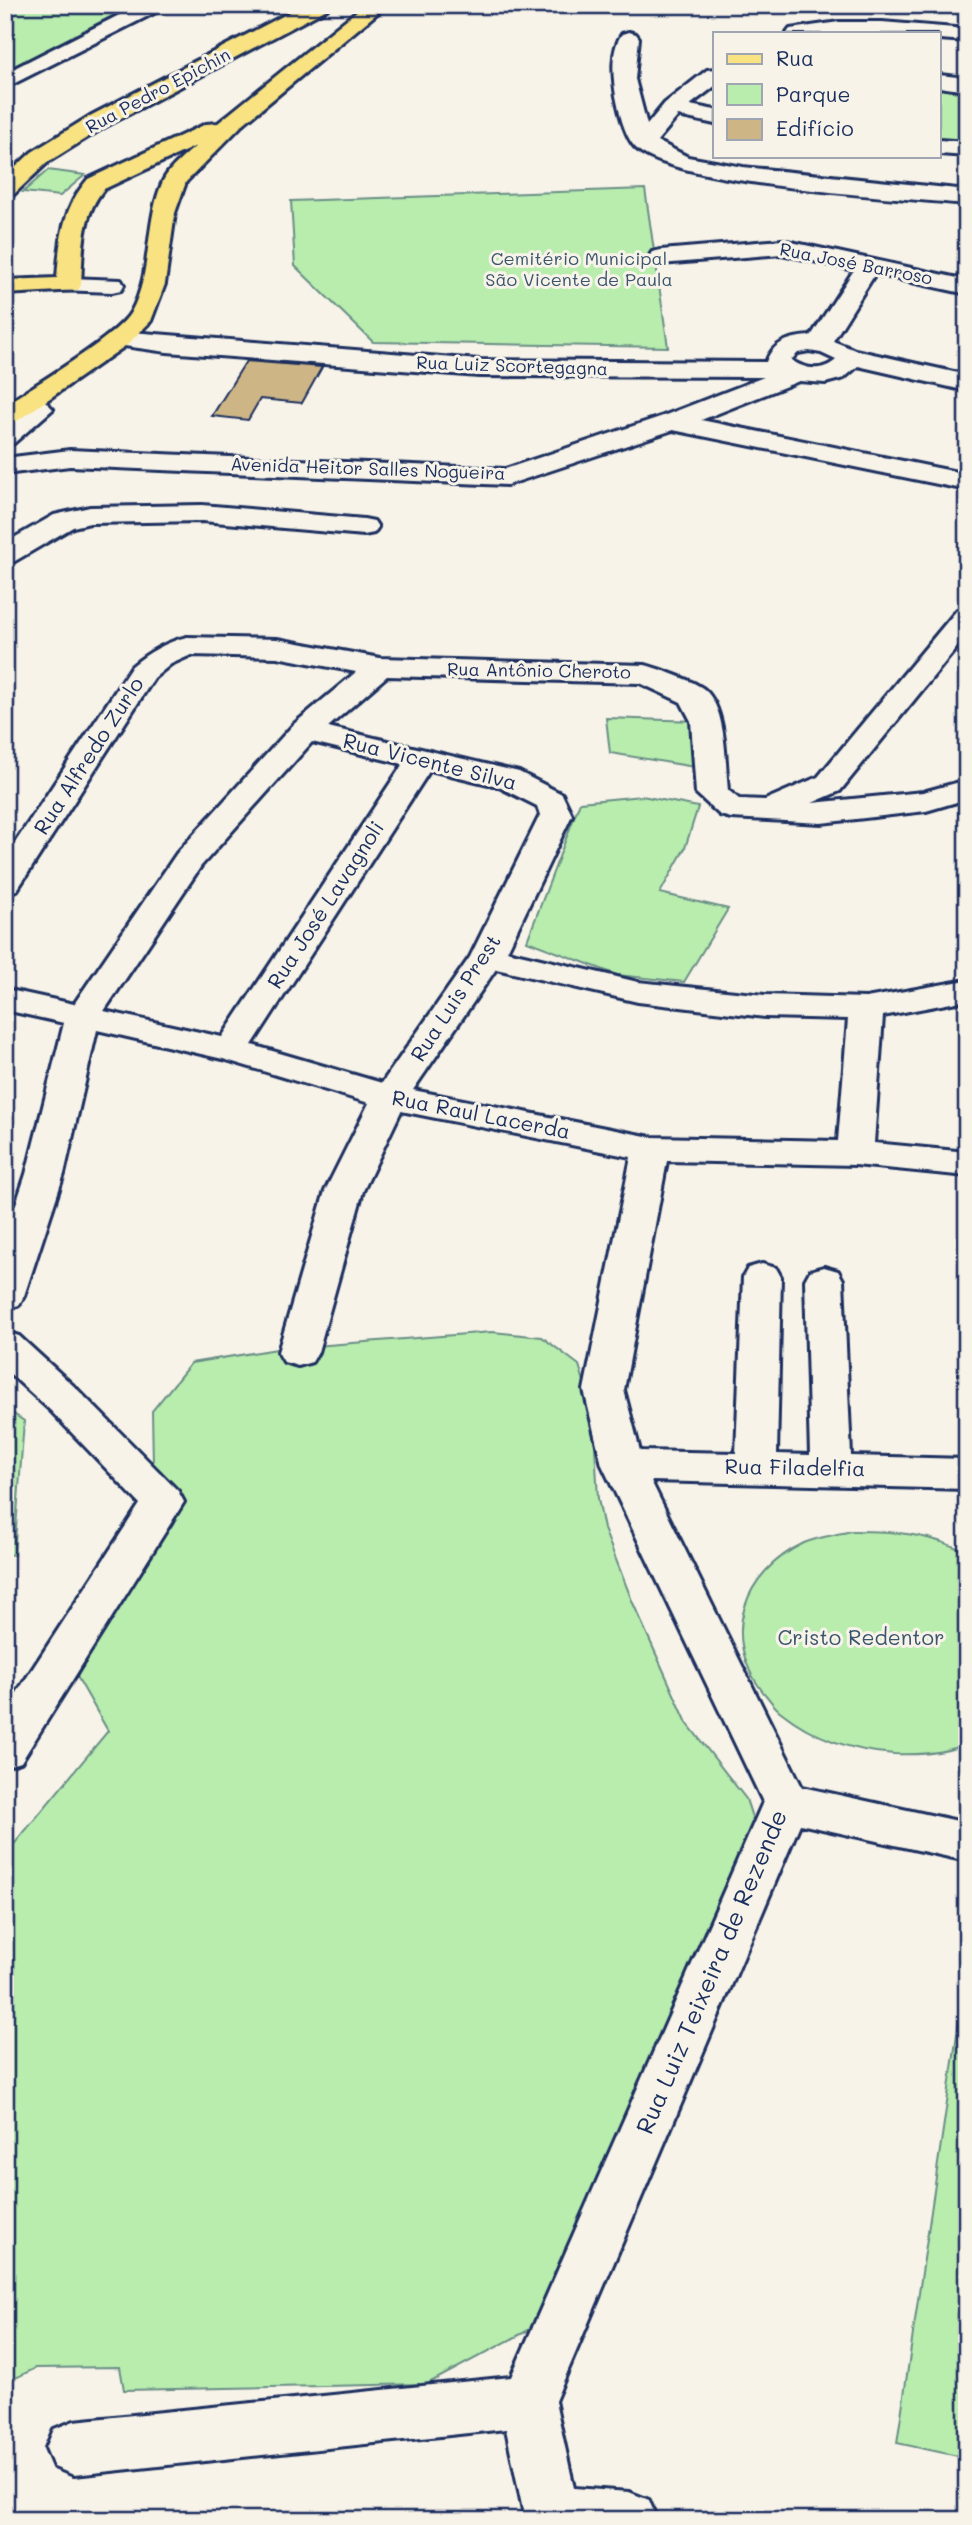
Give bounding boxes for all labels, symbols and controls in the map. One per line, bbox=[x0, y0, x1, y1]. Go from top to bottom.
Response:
legend bbox=[713, 32, 940, 158]
street label: Rua Pedro Epichin bbox=[81, 42, 234, 138]
text: Rua bbox=[776, 44, 814, 71]
text: Parque bbox=[776, 80, 850, 107]
text: Edifício bbox=[776, 114, 854, 141]
street label: Rua José Barroso bbox=[778, 236, 935, 290]
park label: Cemitério Municipal São Vicente de Paula bbox=[485, 246, 673, 291]
street label: Rua Luiz Scortegagna bbox=[416, 350, 608, 380]
street label: Avenida Heitor Salles Nogueira bbox=[230, 451, 506, 485]
street label: Rua Antônio Cheroto bbox=[447, 656, 631, 684]
street label: Rua Alfredo Zurlo bbox=[27, 671, 149, 839]
street label: Rua Vicente Silva bbox=[341, 726, 520, 795]
street label: Rua José Lavagnoli bbox=[260, 815, 389, 993]
street label: Rua Luis Prest bbox=[404, 928, 506, 1066]
street label: Rua Raul Lacerda bbox=[390, 1083, 573, 1144]
street label: Rua Filadelfia bbox=[725, 1452, 866, 1481]
park label: Cristo Redentor bbox=[777, 1623, 945, 1650]
street label: Rua Luiz Teixeira de Rezende bbox=[628, 1804, 793, 2138]

